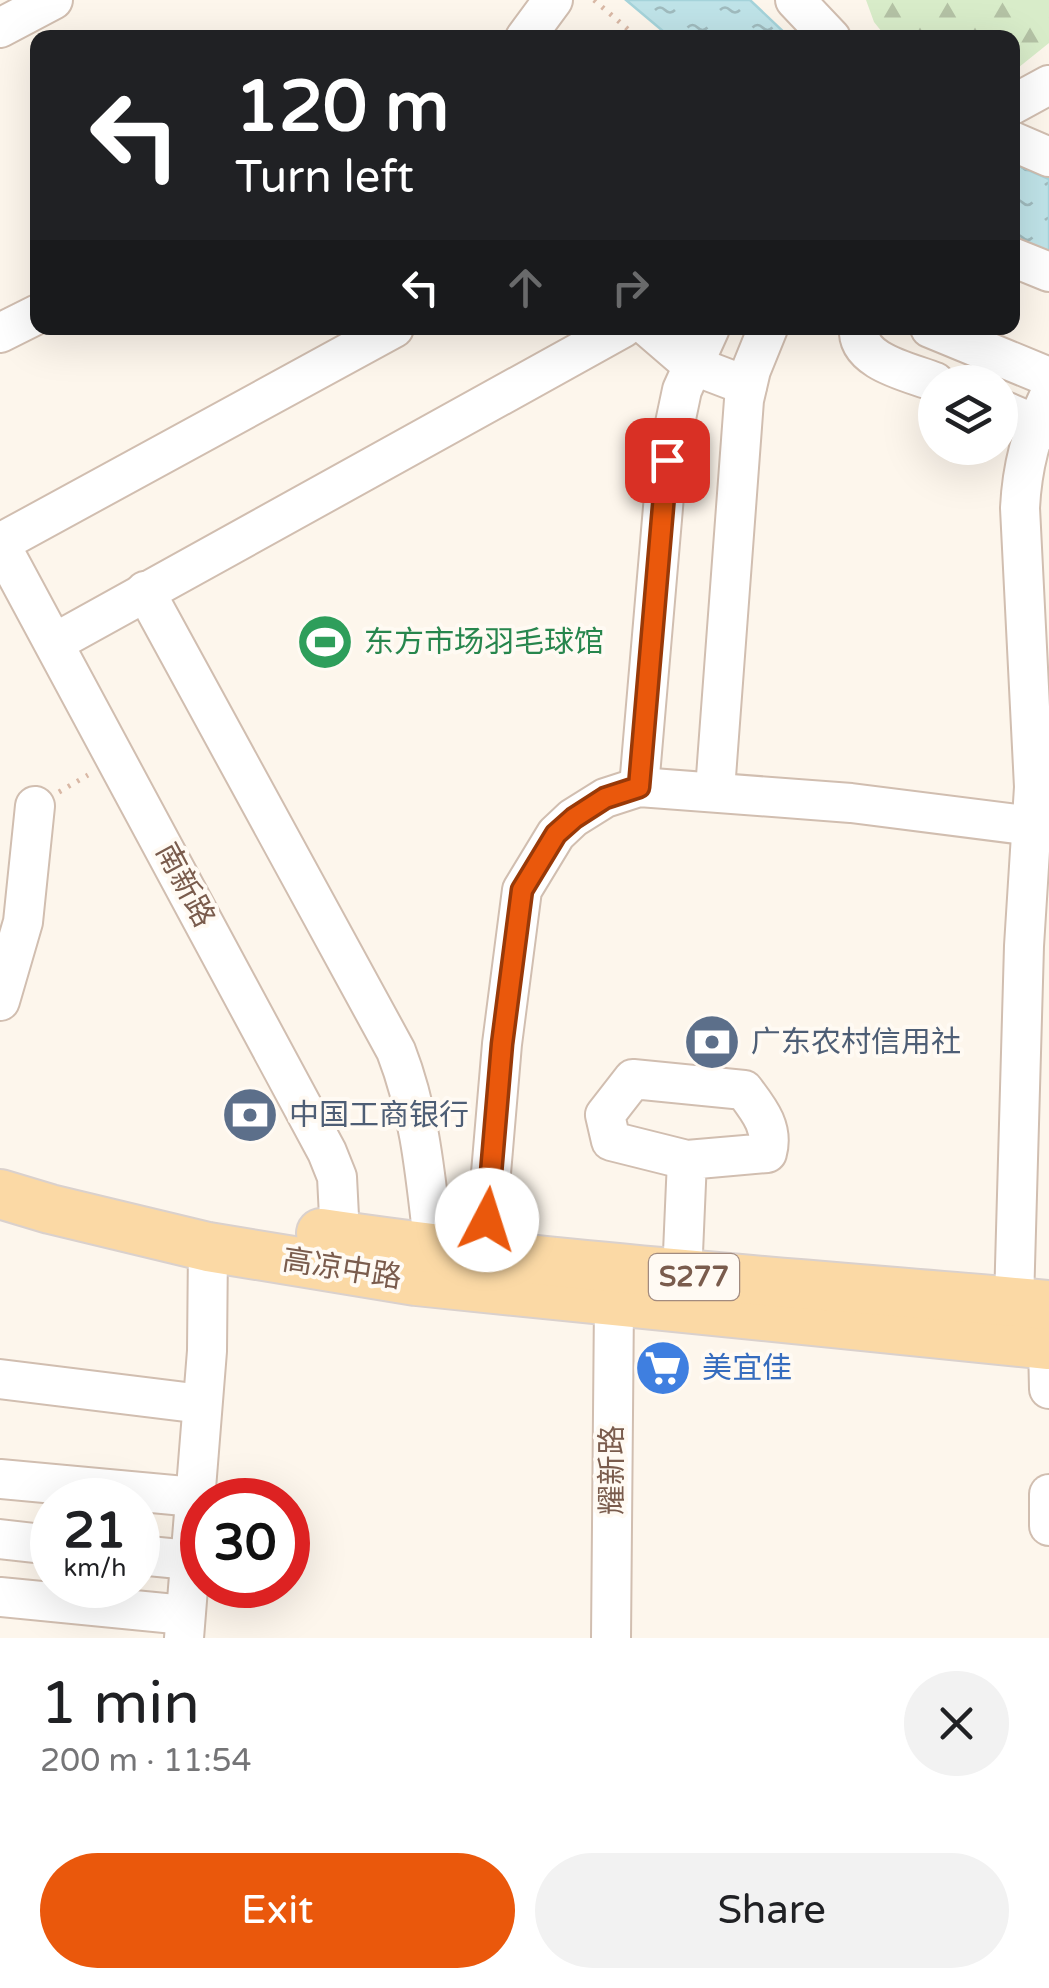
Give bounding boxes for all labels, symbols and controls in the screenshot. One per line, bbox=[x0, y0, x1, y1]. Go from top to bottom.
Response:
text: 120 m bbox=[235, 66, 449, 150]
icon: left bbox=[70, 70, 200, 200]
text: Turn left bbox=[235, 151, 414, 205]
icon: left bbox=[393, 260, 448, 315]
icon: ahead bbox=[498, 260, 553, 315]
icon: right bbox=[603, 260, 658, 315]
map controls bbox=[918, 365, 1018, 465]
button: layers bbox=[918, 365, 1018, 465]
pin bbox=[625, 418, 710, 503]
icon: arrive bbox=[640, 433, 695, 488]
sports icon: 东方市场羽毛球馆 bbox=[295, 612, 355, 672]
place label: 东方市场羽毛球馆 bbox=[364, 624, 604, 661]
street label: 南新路 bbox=[148, 837, 222, 933]
bank icon: 广东农村信用社 bbox=[682, 1012, 742, 1072]
place label: 广东农村信用社 bbox=[751, 1024, 961, 1061]
bank icon: 中国工商银行 bbox=[220, 1085, 280, 1145]
place label: 中国工商银行 bbox=[289, 1097, 469, 1134]
position arrow bbox=[435, 1168, 539, 1272]
street label: 高凉中路 bbox=[280, 1241, 404, 1297]
road number: S277 bbox=[649, 1254, 739, 1300]
supermarket icon: 美宜佳 bbox=[633, 1338, 693, 1398]
place label: 美宜佳 bbox=[702, 1350, 792, 1387]
street label: 耀新路 bbox=[594, 1425, 631, 1515]
speed limit sign: 30 bbox=[180, 1478, 310, 1608]
text: 21 bbox=[64, 1501, 126, 1561]
text: km/h bbox=[64, 1553, 126, 1583]
text: 1 min bbox=[40, 1668, 200, 1740]
button: close bbox=[904, 1671, 1009, 1776]
text: 200 m · 11:54 bbox=[40, 1742, 252, 1780]
button: Exit bbox=[40, 1853, 515, 1968]
button: Share bbox=[535, 1853, 1009, 1968]

